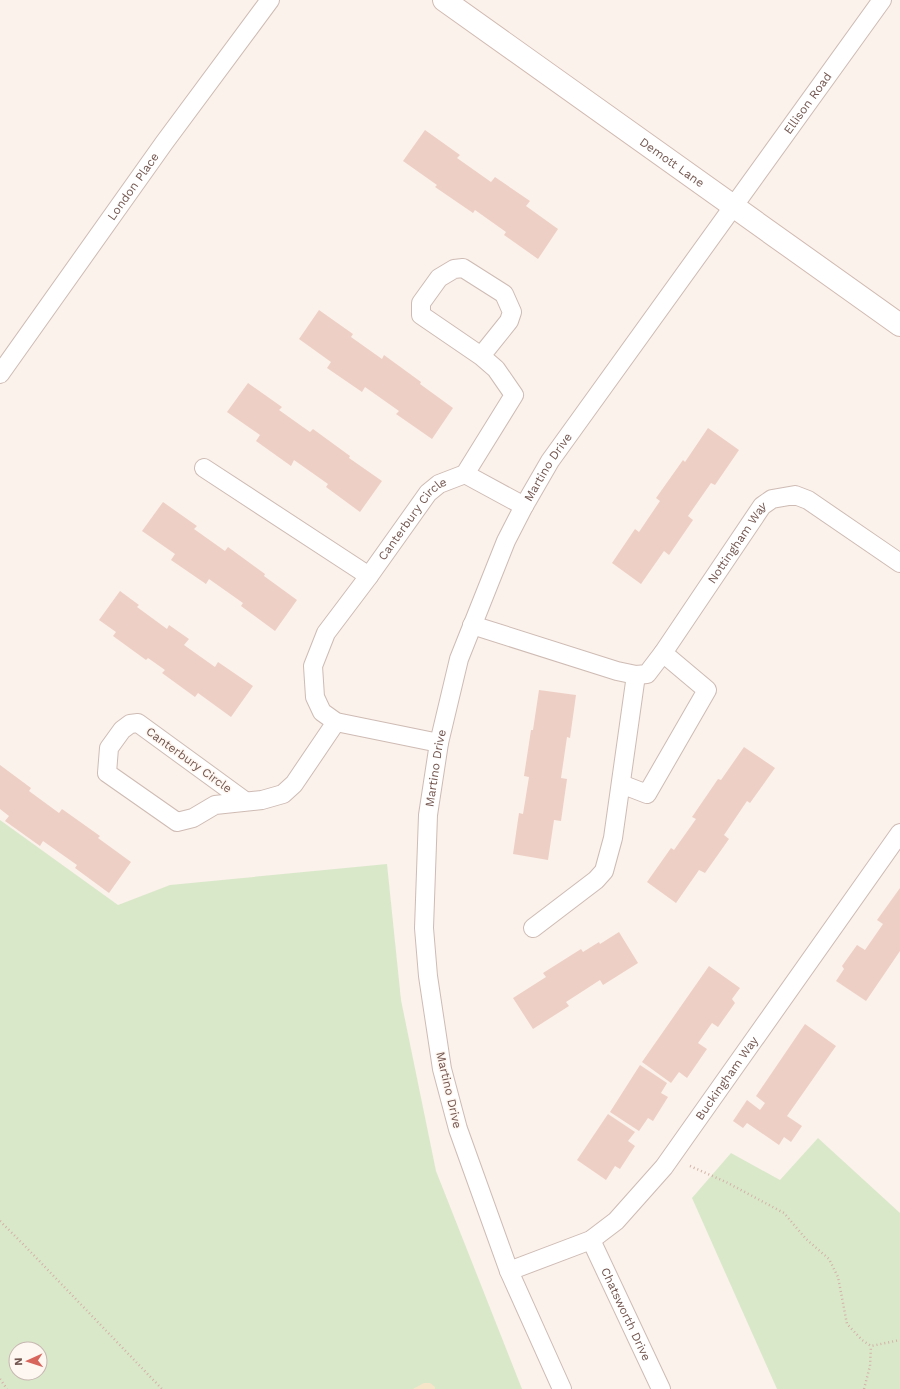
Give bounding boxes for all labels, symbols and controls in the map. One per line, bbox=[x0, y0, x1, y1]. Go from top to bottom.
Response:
street label: Ellison Road bbox=[781, 70, 835, 137]
street label: Demott Lane bbox=[637, 135, 707, 190]
street label: London Place bbox=[104, 150, 162, 223]
street label: Martino Drive bbox=[521, 430, 575, 504]
street label: Canterbury Circle bbox=[375, 475, 449, 563]
street label: Nottingham Way bbox=[705, 498, 770, 586]
street label: Canterbury Circle bbox=[143, 724, 235, 796]
street label: Martino Drive bbox=[422, 728, 449, 808]
street label: Buckingham Way bbox=[692, 1033, 761, 1123]
street label: Martino Drive bbox=[433, 1050, 465, 1130]
street label: Chatsworth Drive bbox=[598, 1265, 654, 1363]
north arrow bbox=[8, 1341, 48, 1381]
text: N bbox=[12, 1357, 25, 1366]

